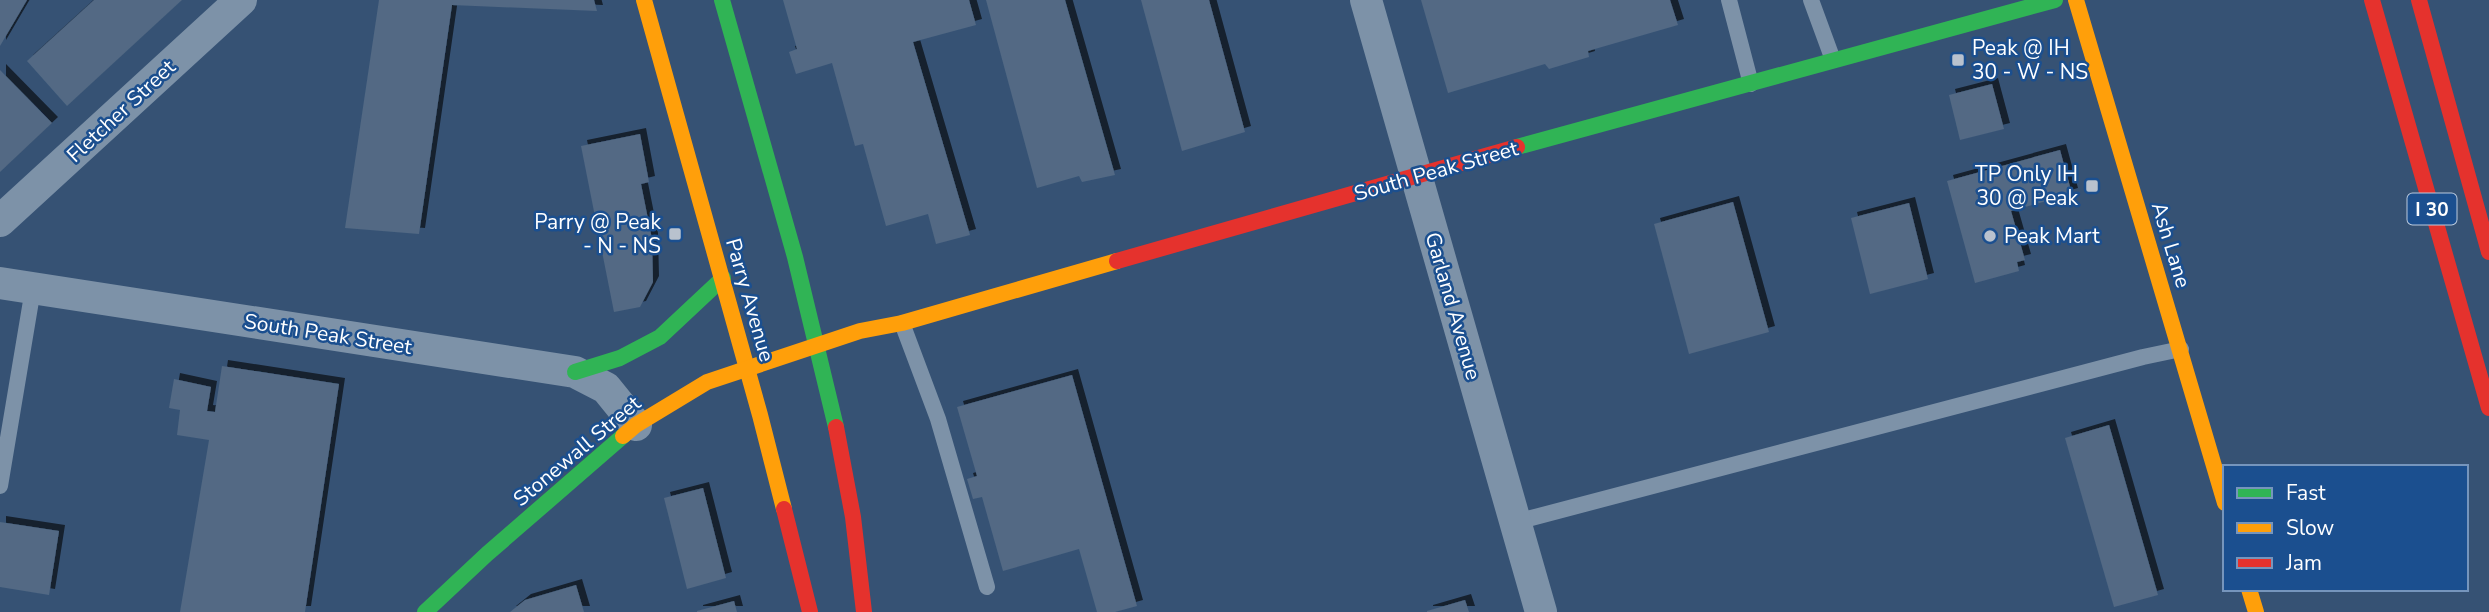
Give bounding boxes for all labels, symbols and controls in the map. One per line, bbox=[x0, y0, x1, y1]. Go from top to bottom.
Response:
place label: Peak @ IH 30 - W - NS bbox=[1972, 34, 2088, 86]
marker: Peak @ IH 30 - W - NS bbox=[1950, 52, 1966, 68]
street label: Fletcher Street bbox=[61, 53, 182, 169]
street label: South Peak Street bbox=[1351, 134, 1522, 208]
place label: TP Only IH 30 @ Peak bbox=[1975, 160, 2078, 212]
marker: TP Only IH 30 @ Peak bbox=[2084, 178, 2100, 194]
road number: I 30 bbox=[2408, 194, 2456, 224]
street label: Ash Lane bbox=[2145, 199, 2197, 291]
place label: Parry @ Peak - N - NS bbox=[534, 208, 661, 260]
place label: Peak Mart bbox=[2004, 222, 2100, 250]
marker: Parry @ Peak - N - NS bbox=[667, 226, 683, 242]
marker: Peak Mart bbox=[1982, 228, 1998, 244]
street label: Garland Avenue bbox=[1419, 229, 1487, 383]
street label: Parry Avenue bbox=[719, 235, 781, 365]
street label: South Peak Street bbox=[242, 307, 414, 361]
street label: Stonewall Street bbox=[507, 389, 647, 513]
legend bbox=[2223, 465, 2468, 591]
text: Fast bbox=[2286, 479, 2326, 507]
text: Slow bbox=[2286, 514, 2335, 542]
text: Jam bbox=[2285, 549, 2322, 577]

